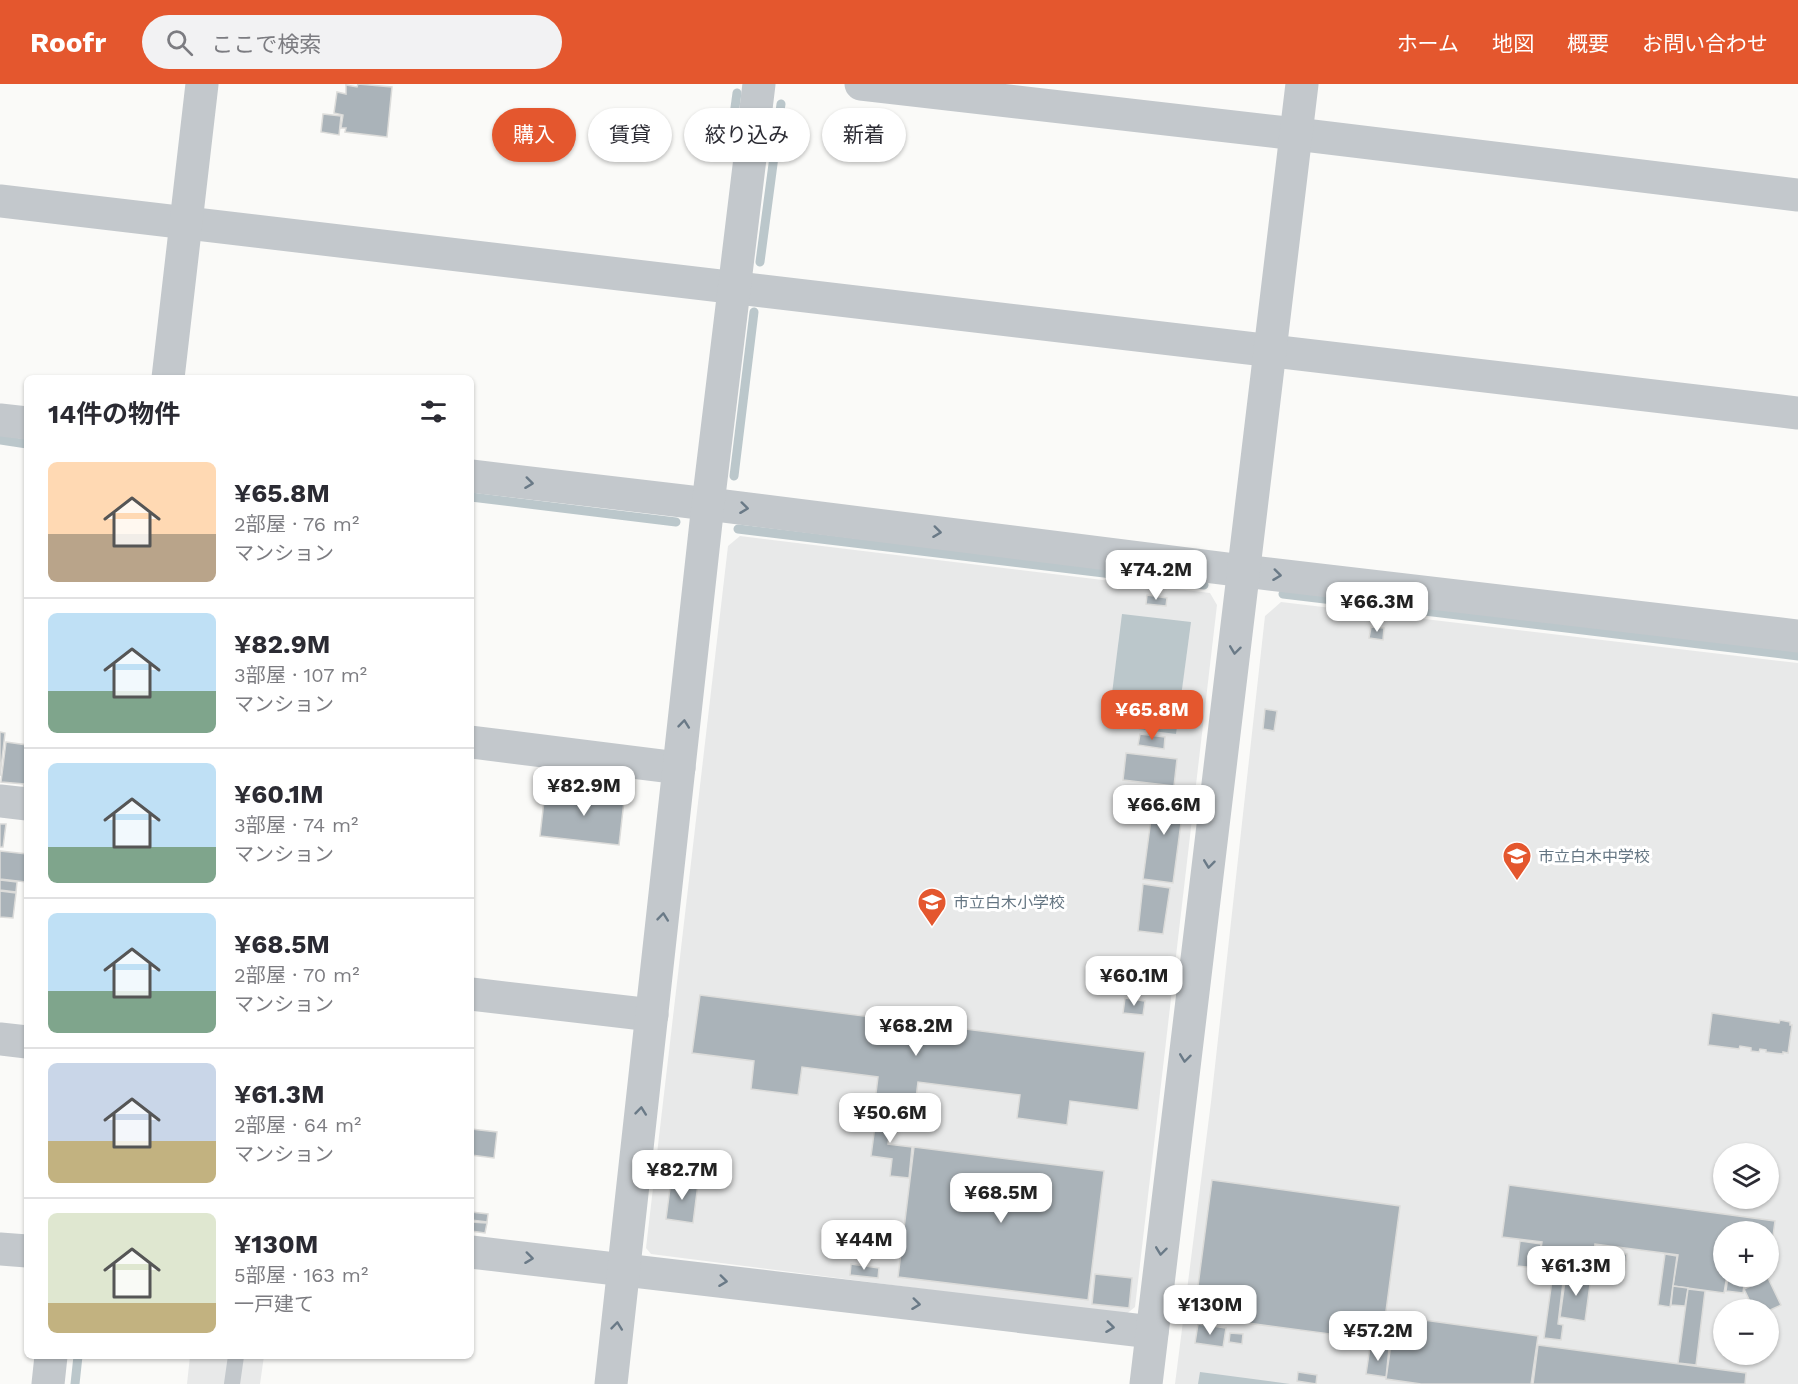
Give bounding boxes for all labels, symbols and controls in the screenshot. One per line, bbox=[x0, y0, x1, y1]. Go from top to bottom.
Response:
search box bbox=[142, 15, 562, 69]
text: Roofr bbox=[30, 26, 106, 59]
icon: search bbox=[163, 26, 196, 59]
text: ホーム bbox=[1397, 31, 1459, 56]
text: 地図 bbox=[1492, 31, 1534, 56]
text: 概要 bbox=[1567, 31, 1609, 56]
text: お問い合わせ bbox=[1642, 31, 1768, 56]
text: ここで検索 bbox=[211, 32, 321, 57]
chip: 購入 bbox=[492, 108, 576, 162]
chip: 賃貸 bbox=[588, 108, 672, 162]
chip: 絞り込み bbox=[684, 108, 810, 162]
chip: 新着 bbox=[822, 108, 906, 162]
icon: filters bbox=[417, 395, 450, 428]
text: 14件の物件 bbox=[48, 399, 180, 429]
one-way arrow bbox=[525, 476, 534, 489]
text: ¥65.8M bbox=[234, 478, 330, 508]
icon: home bbox=[96, 486, 168, 558]
one-way arrow bbox=[739, 502, 748, 514]
text: 2部屋 · 76 m² bbox=[234, 512, 359, 536]
one-way arrow bbox=[933, 526, 942, 538]
text: マンション bbox=[234, 541, 334, 565]
pin: ¥74.2M bbox=[1107, 550, 1205, 601]
text: ¥74.2M bbox=[1120, 557, 1192, 581]
one-way arrow bbox=[1272, 568, 1281, 580]
pin: ¥66.3M bbox=[1328, 582, 1426, 633]
text: ¥66.3M bbox=[1340, 589, 1414, 613]
text: ¥82.9M bbox=[234, 629, 330, 659]
icon: home bbox=[96, 637, 168, 709]
one-way arrow bbox=[1229, 645, 1241, 654]
text: 3部屋 · 107 m² bbox=[234, 663, 367, 687]
pin: ¥65.8M bbox=[1103, 690, 1201, 741]
text: マンション bbox=[234, 692, 334, 716]
text: ¥65.8M bbox=[1115, 697, 1189, 721]
one-way arrow bbox=[677, 719, 690, 728]
pin: ¥82.9M bbox=[535, 766, 633, 817]
text: ¥82.9M bbox=[547, 773, 621, 797]
text: ¥60.1M bbox=[234, 779, 324, 809]
pin: ¥66.6M bbox=[1115, 785, 1213, 836]
icon: home bbox=[96, 787, 168, 859]
text: ¥66.6M bbox=[1127, 792, 1201, 816]
text: 3部屋 · 74 m² bbox=[234, 813, 358, 837]
school or university icon: 市立白木中学校 bbox=[1501, 840, 1533, 882]
text: マンション bbox=[234, 842, 334, 866]
place label: 市立白木中学校 bbox=[1538, 847, 1650, 866]
one-way arrow bbox=[1203, 860, 1215, 869]
school or university icon: 市立白木小学校 bbox=[916, 886, 948, 928]
place label: 市立白木小学校 bbox=[953, 893, 1065, 912]
one-way arrow bbox=[656, 913, 669, 922]
text: ¥68.5M bbox=[234, 929, 330, 959]
icon: home bbox=[96, 937, 168, 1009]
pin: ¥60.1M bbox=[1085, 956, 1183, 1007]
text: 2部屋 · 70 m² bbox=[234, 963, 359, 987]
text: ¥60.1M bbox=[1100, 963, 1168, 987]
text: マンション bbox=[234, 992, 334, 1016]
pin: ¥68.2M bbox=[867, 1006, 965, 1057]
text: ¥68.2M bbox=[879, 1013, 953, 1037]
one-way arrow bbox=[1179, 1053, 1192, 1062]
text: ¥61.3M bbox=[234, 1079, 325, 1109]
icon: home bbox=[96, 1087, 168, 1159]
pin: ¥50.6M bbox=[841, 1093, 939, 1144]
text: ¥50.6M bbox=[853, 1100, 927, 1124]
one-way arrow bbox=[634, 1107, 647, 1116]
text: 2部屋 · 64 m² bbox=[234, 1113, 361, 1137]
text: マンション bbox=[234, 1142, 334, 1166]
map controls bbox=[1713, 1143, 1779, 1365]
button: layers bbox=[1713, 1143, 1779, 1209]
pin: ¥82.7M bbox=[633, 1150, 731, 1201]
text: ¥82.7M bbox=[646, 1157, 718, 1181]
pin: ¥68.5M bbox=[952, 1173, 1050, 1224]
text: ¥68.5M bbox=[964, 1180, 1038, 1204]
pin: ¥44M bbox=[828, 1220, 900, 1271]
button: + bbox=[1713, 1221, 1779, 1287]
text: ¥44M bbox=[835, 1227, 893, 1251]
text: ¥130M bbox=[234, 1229, 318, 1259]
icon: home bbox=[96, 1237, 168, 1309]
pin: ¥61.3M bbox=[1527, 1246, 1625, 1297]
one-way arrow bbox=[1156, 1247, 1168, 1256]
one-way arrow bbox=[525, 1251, 534, 1264]
text: ¥61.3M bbox=[1541, 1253, 1611, 1277]
text: 5部屋 · 163 m² bbox=[234, 1263, 368, 1287]
one-way arrow bbox=[718, 1274, 727, 1287]
pin: ¥130M bbox=[1168, 1285, 1252, 1336]
text: 一戸建て bbox=[234, 1292, 314, 1316]
text: ¥130M bbox=[1178, 1292, 1242, 1316]
one-way arrow bbox=[912, 1297, 921, 1310]
button: − bbox=[1713, 1299, 1779, 1365]
pin: ¥57.2M bbox=[1329, 1311, 1427, 1362]
text: ¥57.2M bbox=[1343, 1318, 1413, 1342]
one-way arrow bbox=[1106, 1320, 1115, 1333]
one-way arrow bbox=[610, 1321, 623, 1330]

